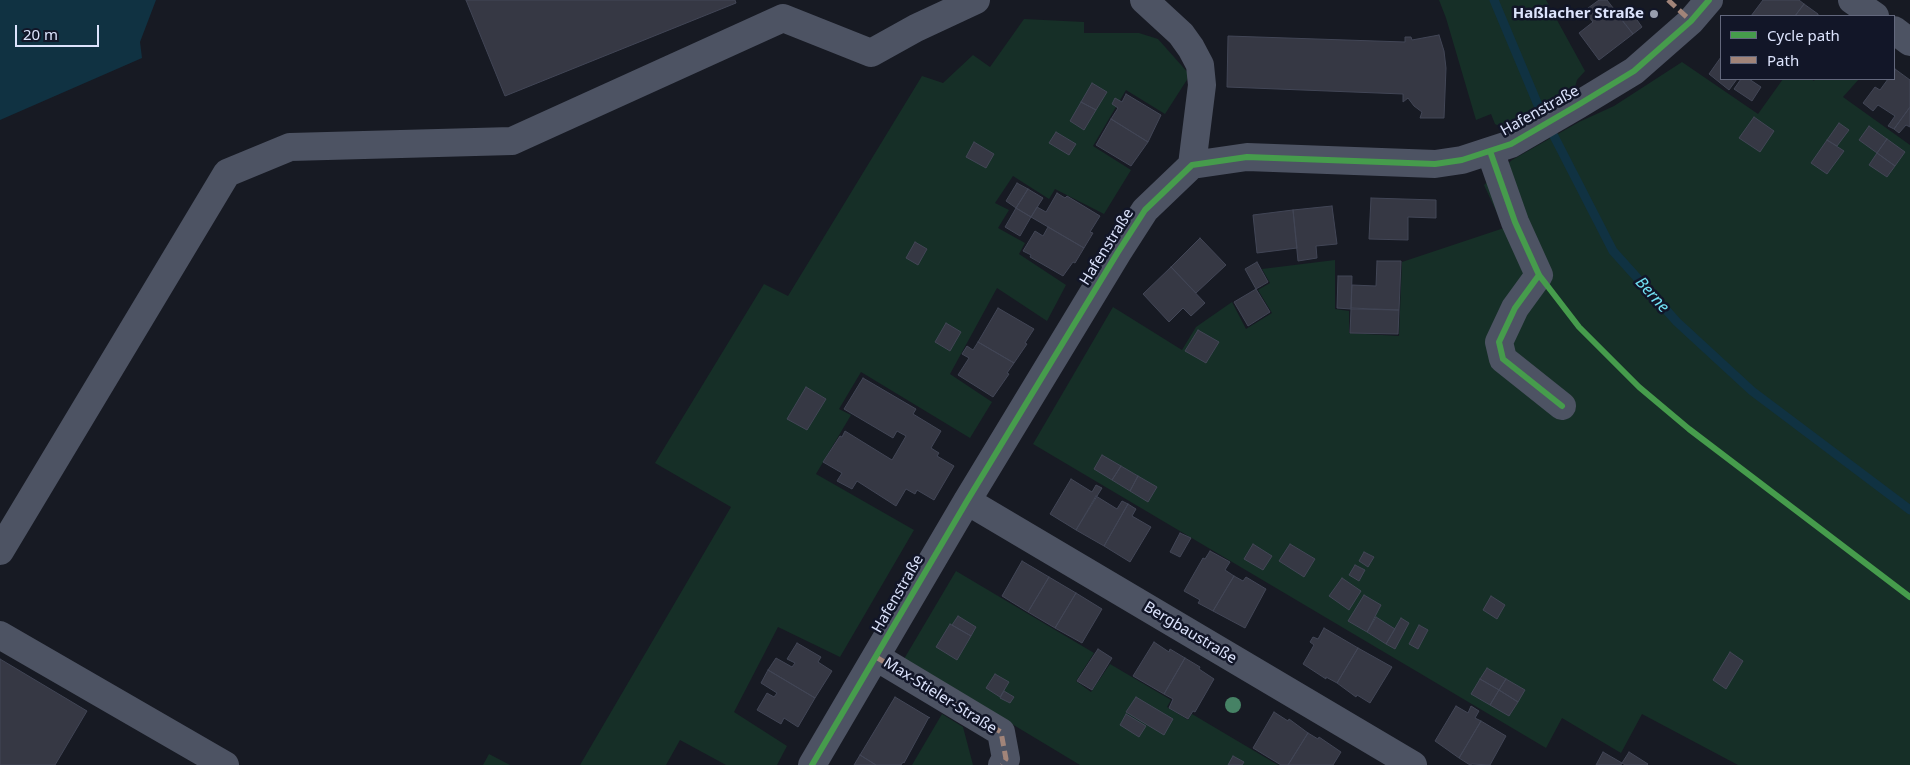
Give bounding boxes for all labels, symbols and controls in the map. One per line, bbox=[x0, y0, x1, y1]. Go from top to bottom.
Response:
place label: Haßlacher Straße bbox=[1513, 5, 1644, 23]
marker: Haßlacher Straße bbox=[1648, 8, 1660, 20]
scale bar bbox=[18, 15, 101, 47]
legend bbox=[1720, 15, 1895, 80]
text: 20 m bbox=[23, 24, 58, 44]
text: Cycle path bbox=[1767, 25, 1840, 45]
text: Path bbox=[1767, 50, 1799, 70]
street label: Hafenstraße bbox=[1497, 82, 1583, 140]
street label: Hafenstraße bbox=[1076, 205, 1138, 289]
water label: Berne bbox=[1631, 273, 1673, 317]
street label: Hafenstraße bbox=[868, 552, 928, 636]
street label: Bergbaustraße bbox=[1140, 598, 1240, 668]
street label: Max-Stieler-Straße bbox=[880, 654, 1000, 738]

